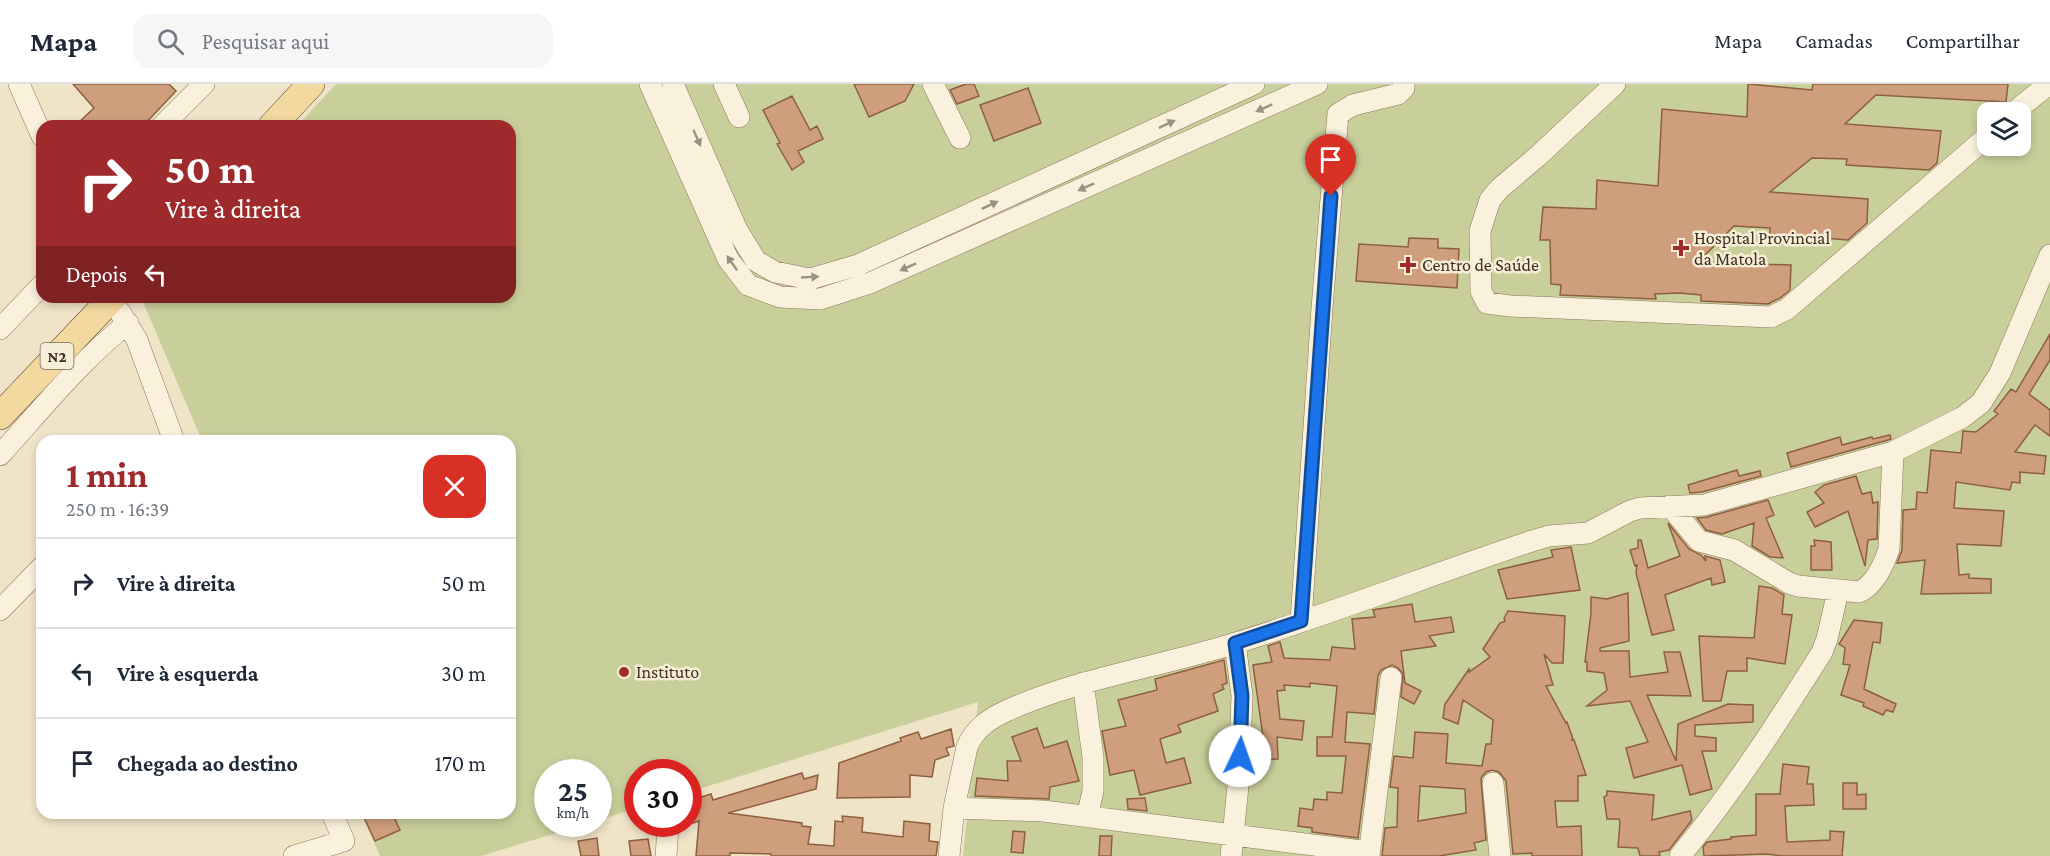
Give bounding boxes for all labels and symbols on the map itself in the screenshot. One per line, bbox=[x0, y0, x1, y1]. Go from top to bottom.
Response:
one-way arrow bbox=[1254, 103, 1272, 113]
one-way arrow bbox=[1159, 119, 1176, 128]
one-way arrow bbox=[692, 129, 702, 147]
pin bbox=[1305, 134, 1356, 196]
one-way arrow bbox=[1077, 183, 1094, 192]
one-way arrow bbox=[981, 200, 998, 209]
place label: Hospital Provincial da Matola bbox=[1694, 228, 1830, 269]
marker: Hospital Provincial da Matola bbox=[1672, 239, 1690, 257]
place label: Centro de Saúde bbox=[1422, 255, 1539, 275]
one-way arrow bbox=[726, 256, 738, 272]
marker: Centro de Saúde bbox=[1399, 256, 1417, 274]
one-way arrow bbox=[899, 262, 916, 271]
one-way arrow bbox=[801, 272, 820, 281]
road number: N2 bbox=[40, 343, 74, 369]
place label: Instituto bbox=[636, 662, 699, 682]
marker: Instituto bbox=[617, 665, 631, 679]
position arrow bbox=[1208, 724, 1272, 788]
speed limit sign: 30 bbox=[624, 759, 702, 837]

